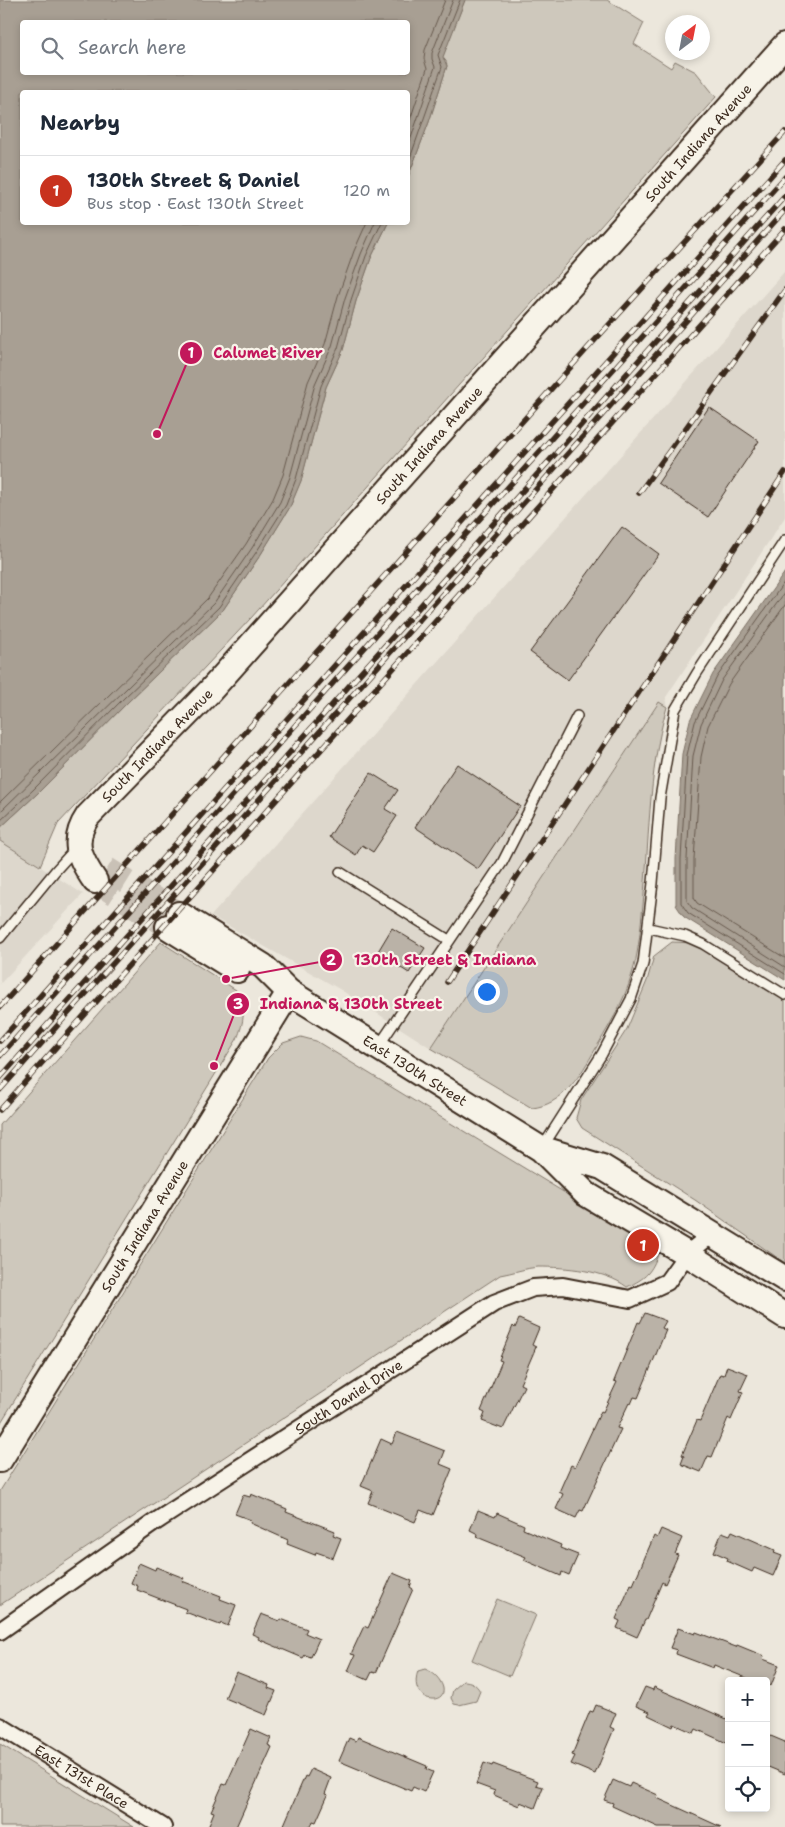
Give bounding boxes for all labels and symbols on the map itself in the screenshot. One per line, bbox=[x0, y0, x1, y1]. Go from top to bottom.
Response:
north arrow bbox=[665, 15, 710, 60]
street label: South Indiana Avenue bbox=[641, 80, 756, 205]
callout: Calumet River bbox=[179, 338, 333, 368]
text: 1 bbox=[188, 343, 195, 363]
text: Calumet River bbox=[213, 343, 323, 363]
street label: South Indiana Avenue bbox=[372, 382, 486, 508]
street label: South Indiana Avenue bbox=[98, 684, 217, 806]
callout: 130th Street & Indiana bbox=[319, 945, 546, 975]
text: 2 bbox=[326, 950, 337, 970]
text: 130th Street & Indiana bbox=[354, 950, 537, 970]
your location bbox=[474, 979, 500, 1005]
callout: Indiana & 130th Street bbox=[225, 989, 453, 1019]
text: 3 bbox=[233, 994, 243, 1014]
text: Indiana & 130th Street bbox=[260, 994, 442, 1014]
street label: East 130th Street bbox=[359, 1031, 471, 1110]
street label: South Indiana Avenue bbox=[97, 1156, 192, 1295]
pin: 1 bbox=[627, 1226, 659, 1264]
street label: South Daniel Drive bbox=[291, 1356, 406, 1438]
street label: East 131st Place bbox=[31, 1741, 132, 1813]

